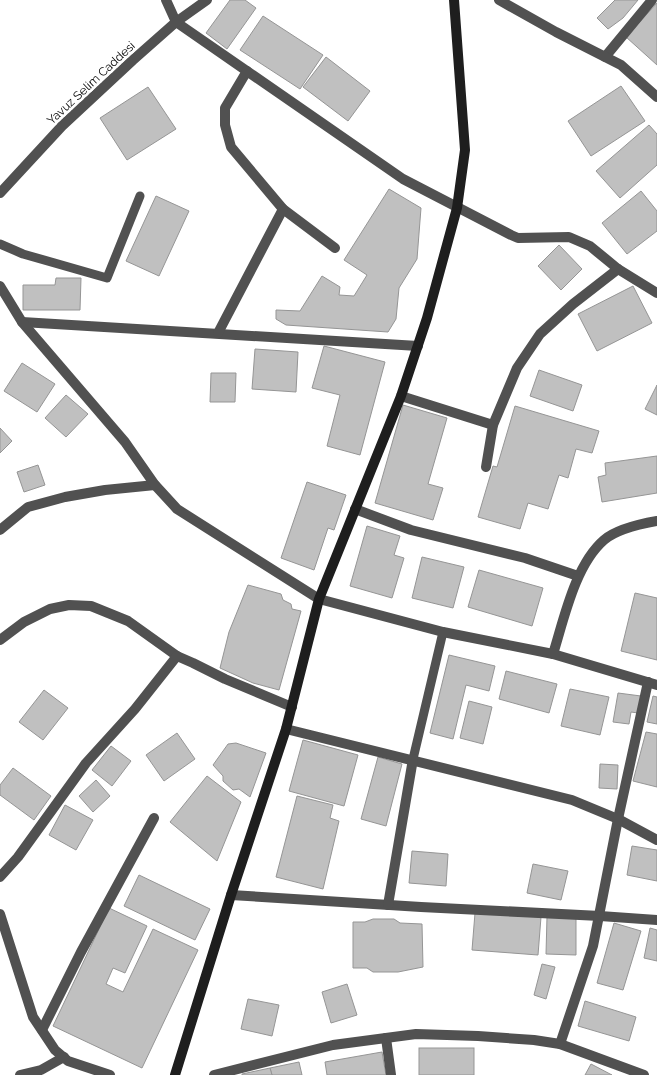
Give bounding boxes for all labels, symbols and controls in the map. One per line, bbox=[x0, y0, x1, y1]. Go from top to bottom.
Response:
street label: Yavuz Selim Caddesi bbox=[44, 39, 138, 127]

